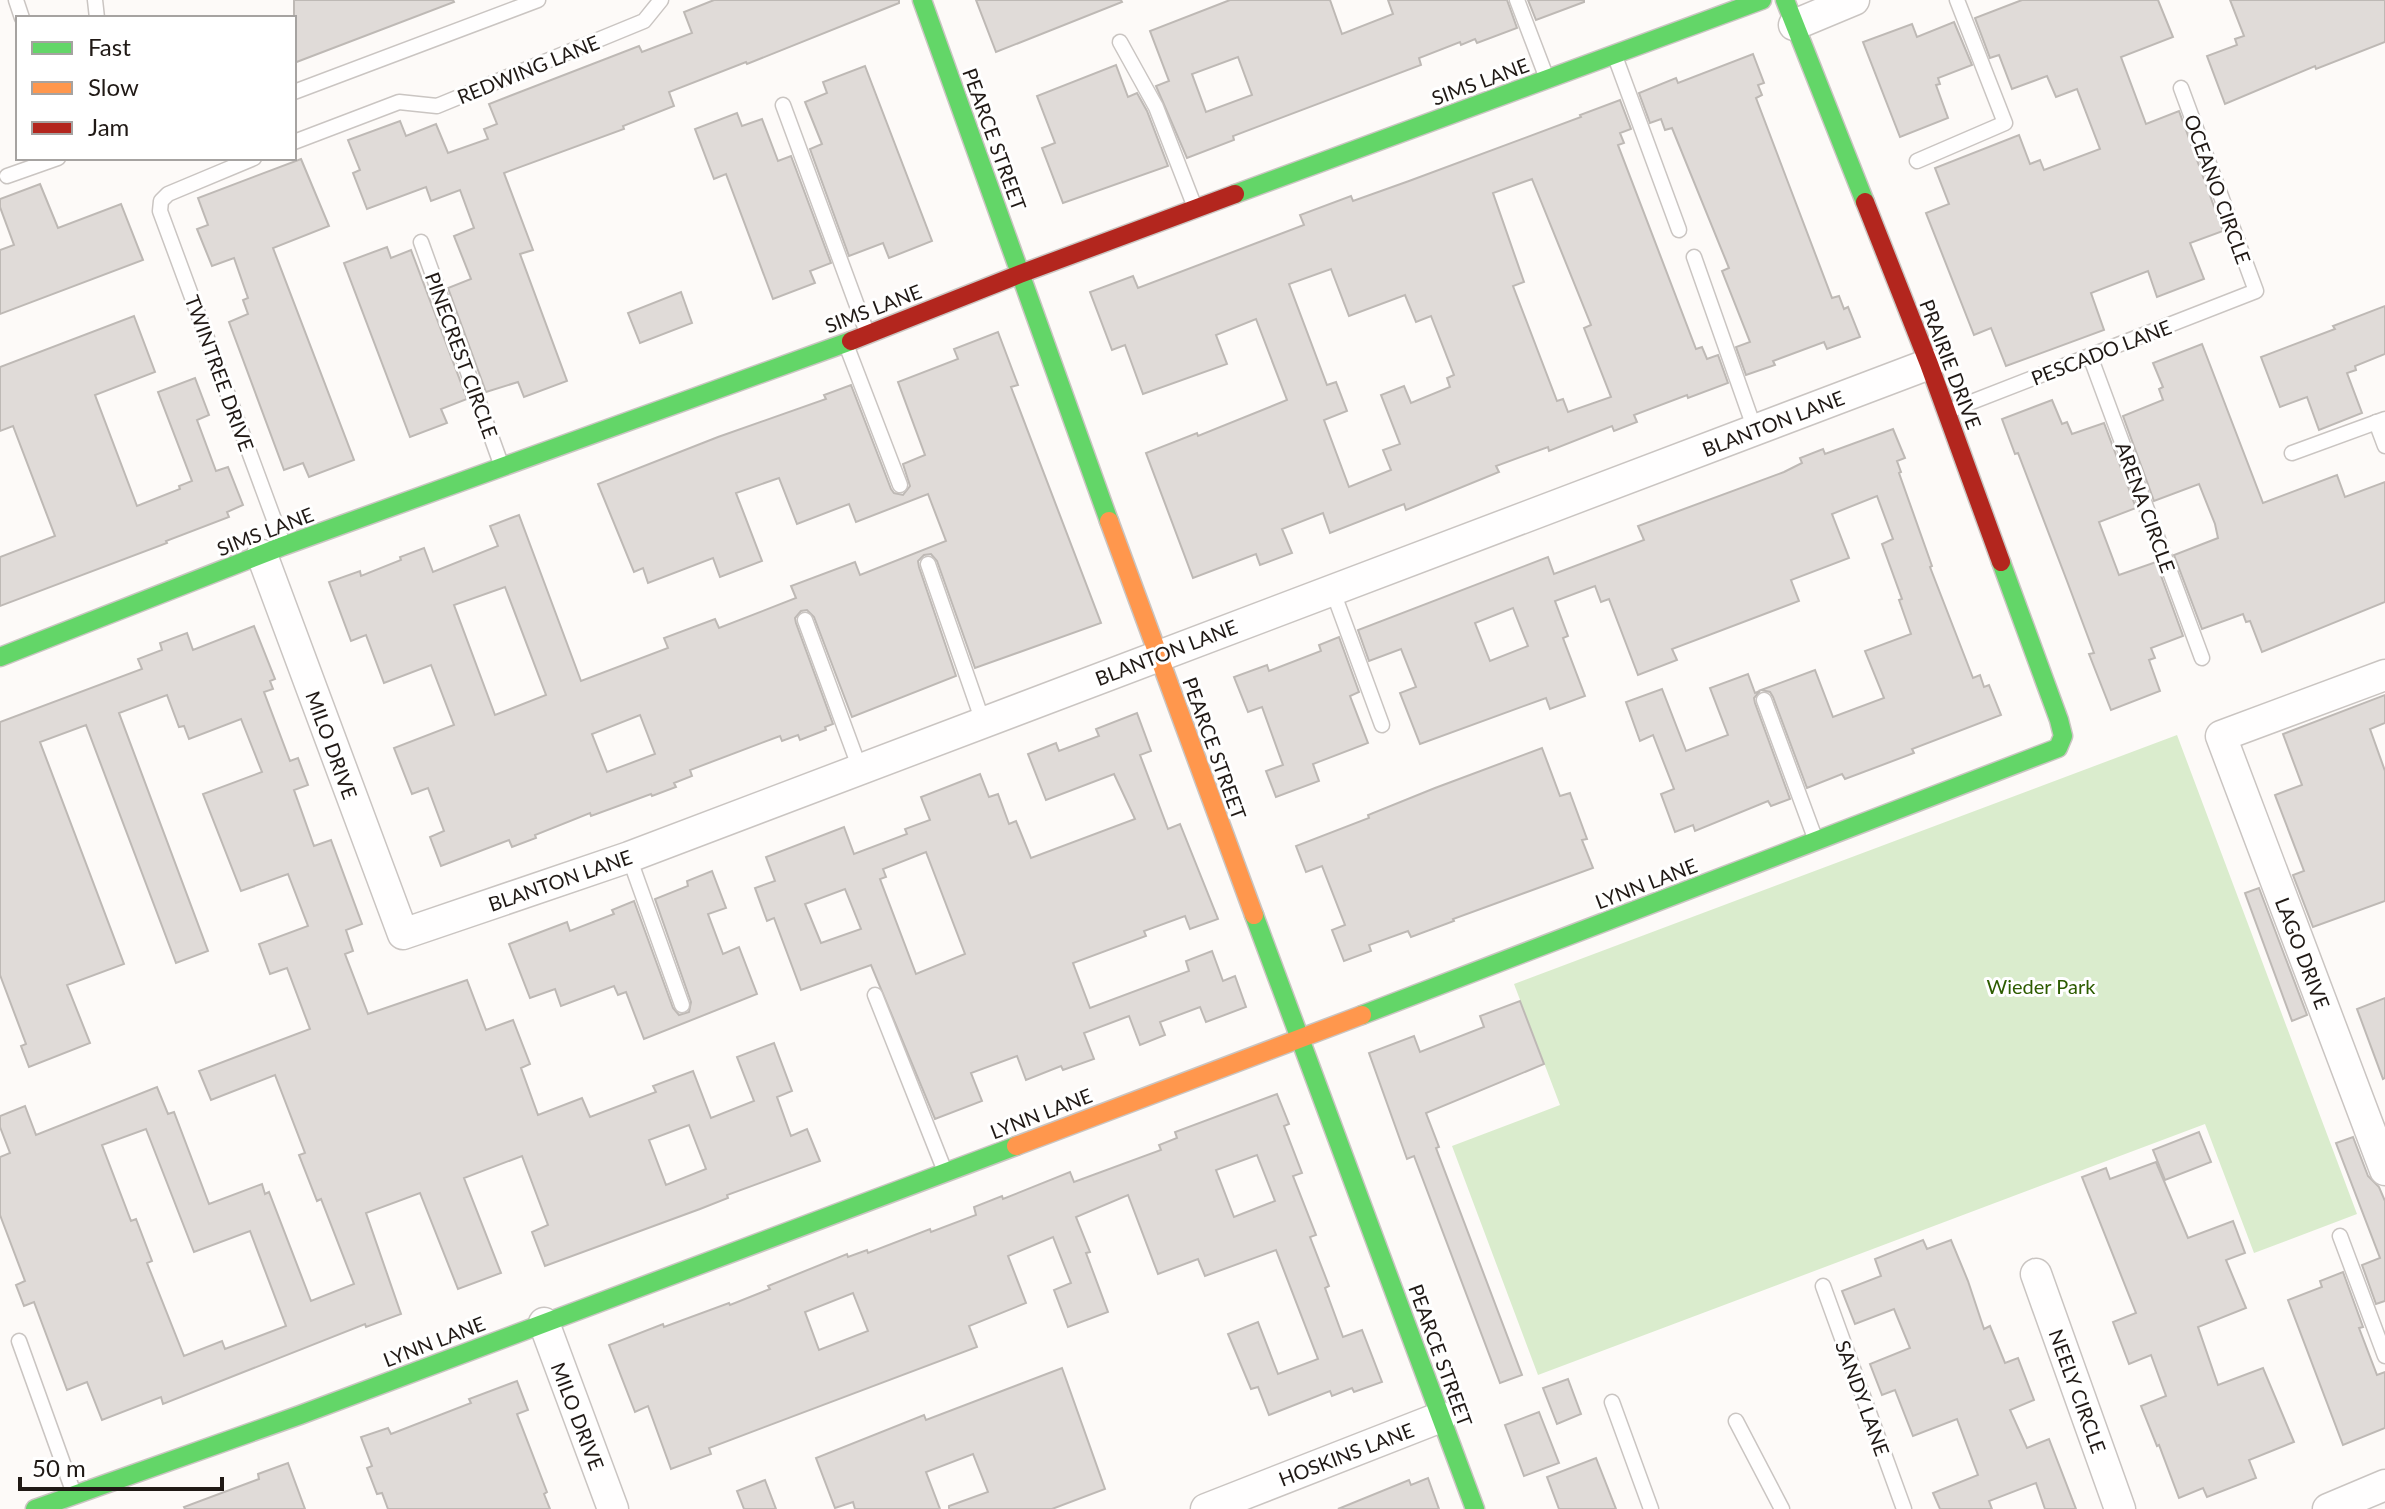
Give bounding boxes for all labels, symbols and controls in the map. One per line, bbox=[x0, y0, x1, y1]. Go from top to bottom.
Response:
legend bbox=[16, 16, 296, 160]
street label: REDWING LANE bbox=[453, 30, 603, 108]
text: Fast bbox=[88, 32, 131, 61]
street label: SIMS LANE bbox=[1428, 52, 1532, 110]
street label: PEARCE STREET bbox=[958, 65, 1032, 214]
text: Slow bbox=[88, 72, 139, 101]
street label: OCEANO CIRCLE bbox=[2180, 111, 2256, 267]
text: Jam bbox=[88, 112, 129, 141]
street label: PINECREST CIRCLE bbox=[421, 269, 503, 441]
street label: SIMS LANE bbox=[821, 279, 925, 337]
street label: TWINTREE DRIVE bbox=[181, 292, 259, 454]
street label: PRAIRIE DRIVE bbox=[1915, 296, 1987, 432]
street label: PESCADO LANE bbox=[2027, 314, 2175, 390]
street label: BLANTON LANE bbox=[1699, 385, 1847, 461]
street label: ARENA CIRCLE bbox=[2111, 438, 2181, 576]
street label: SIMS LANE bbox=[213, 502, 317, 560]
street label: BLANTON LANE bbox=[1092, 614, 1240, 690]
street label: PEARCE STREET bbox=[1178, 674, 1252, 823]
street label: MILO DRIVE bbox=[301, 688, 363, 802]
street label: BLANTON LANE bbox=[485, 844, 635, 916]
street label: LYNN LANE bbox=[1592, 853, 1700, 913]
street label: LAGO DRIVE bbox=[2271, 894, 2335, 1012]
park label: Wieder Park bbox=[1987, 974, 2096, 998]
street label: LYNN LANE bbox=[987, 1083, 1095, 1143]
street label: PEARCE STREET bbox=[1404, 1281, 1478, 1430]
street label: LYNN LANE bbox=[380, 1311, 488, 1371]
street label: NEELY CIRCLE bbox=[2044, 1326, 2112, 1456]
street label: SANDY LANE bbox=[1831, 1337, 1895, 1459]
street label: MILO DRIVE bbox=[546, 1359, 610, 1473]
street label: HOSKINS LANE bbox=[1275, 1417, 1417, 1491]
scale bar bbox=[20, 1441, 222, 1491]
text: 50 m bbox=[32, 1453, 86, 1482]

